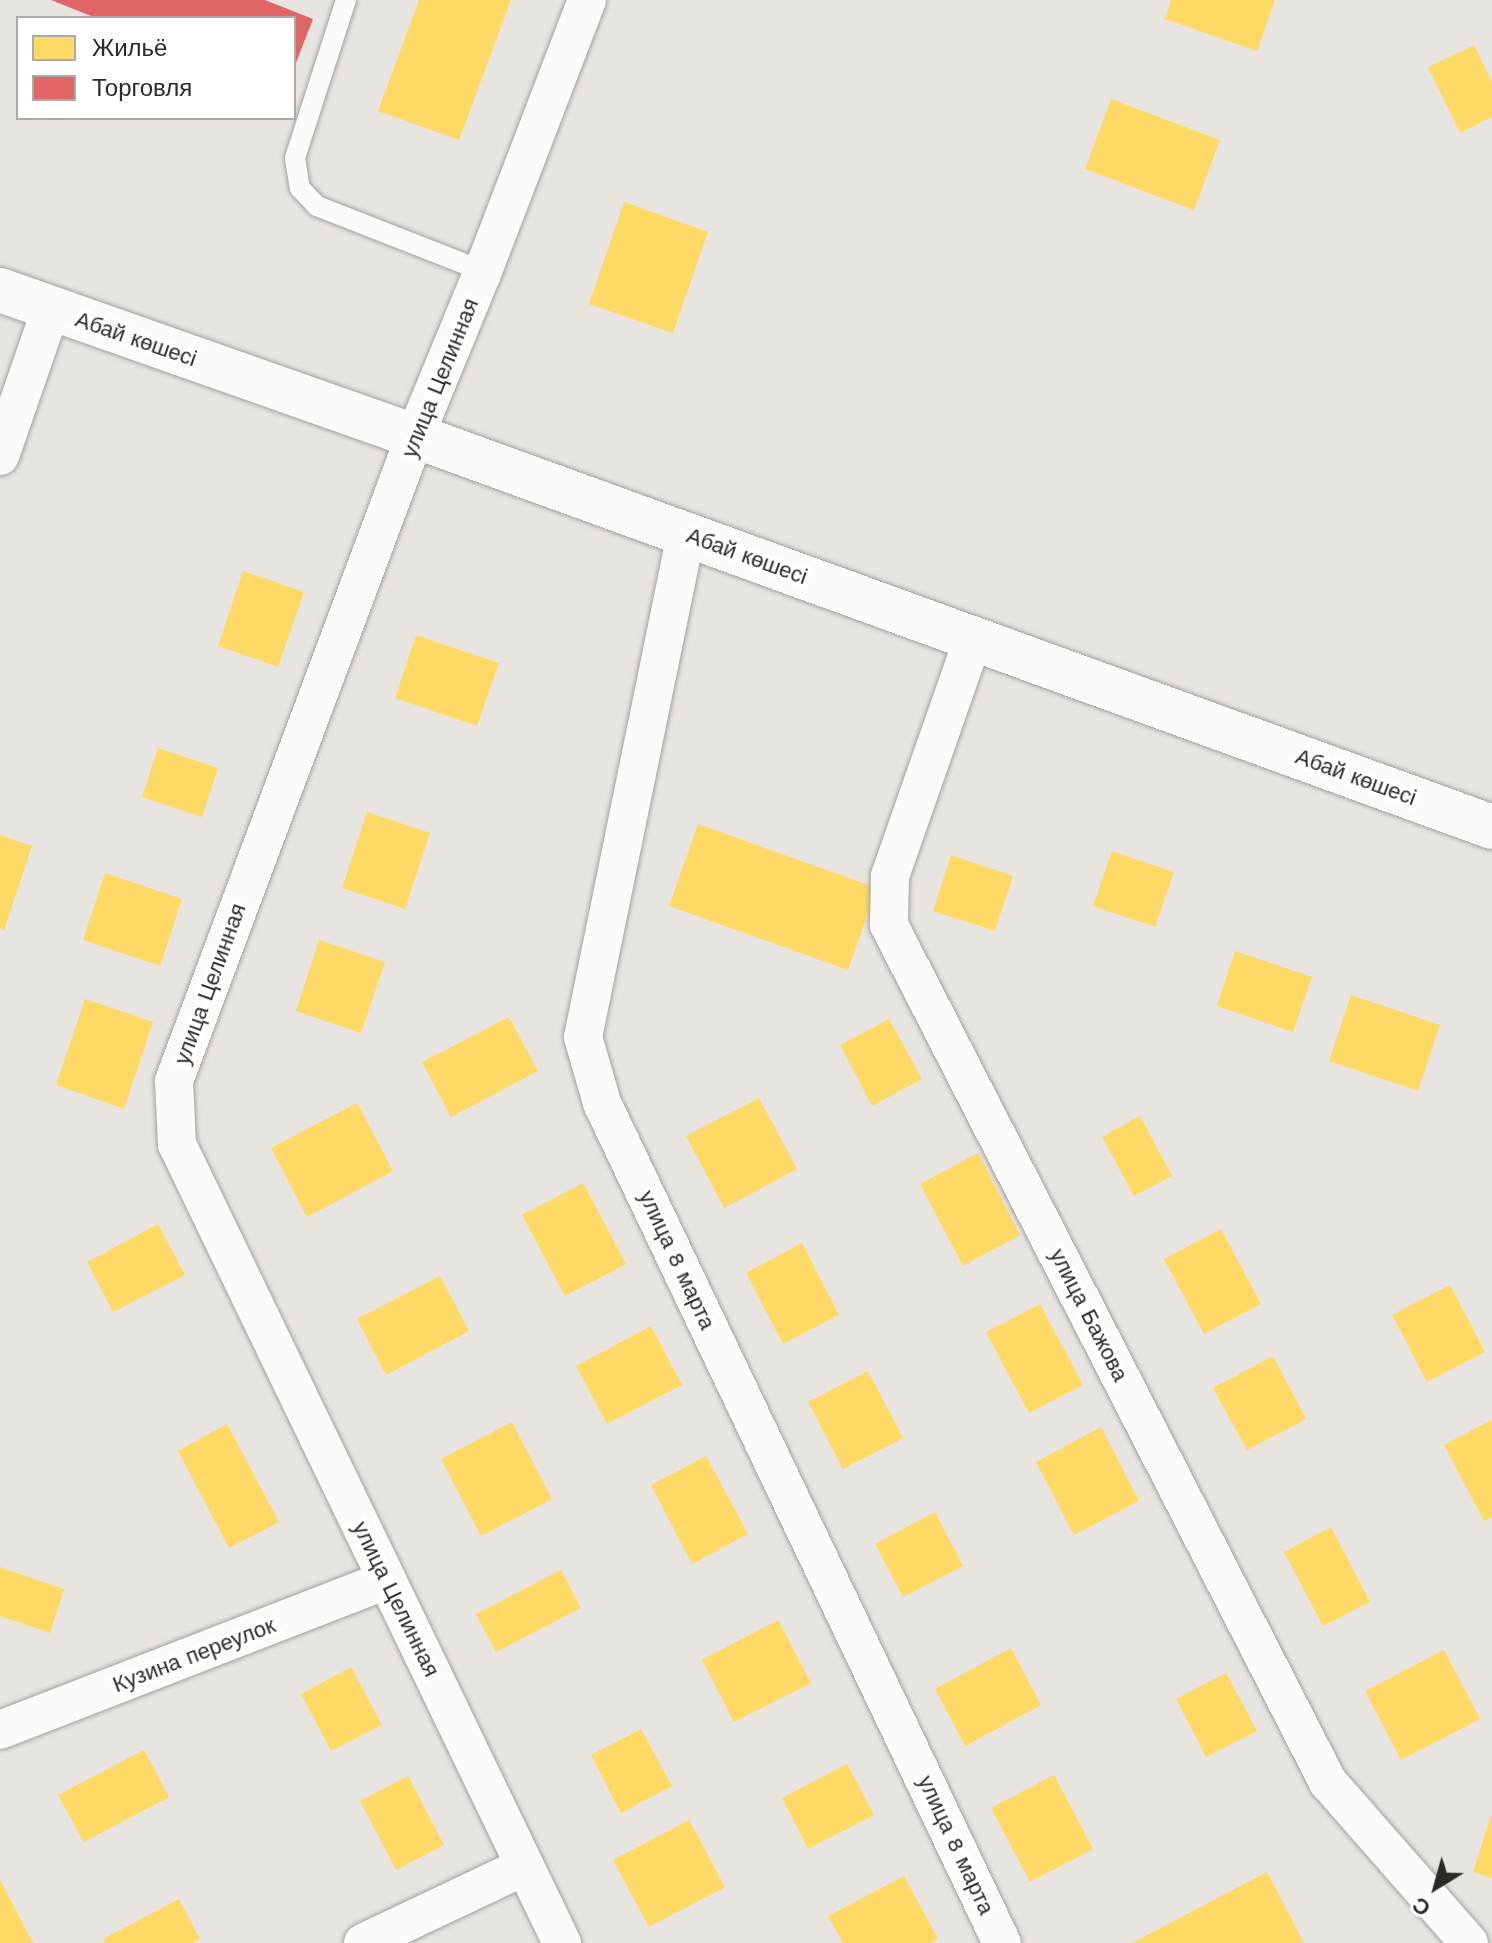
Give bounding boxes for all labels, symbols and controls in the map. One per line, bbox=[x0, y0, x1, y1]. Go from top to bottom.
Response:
legend bbox=[16, 16, 296, 120]
text: Жильё bbox=[92, 34, 167, 62]
text: Торговля bbox=[92, 74, 192, 102]
street label: улица Целинная bbox=[396, 295, 484, 461]
street label: Абай көшесі bbox=[72, 306, 200, 372]
street label: Абай көшесі bbox=[683, 522, 811, 590]
street label: Абай көшесі bbox=[1292, 743, 1420, 811]
street label: улица Целинная bbox=[169, 900, 251, 1068]
street label: улица 8 марта bbox=[633, 1186, 721, 1334]
street label: улица Бажова bbox=[1044, 1244, 1134, 1386]
street label: улица Целинная bbox=[347, 1517, 445, 1681]
street label: Кузина переулок bbox=[109, 1612, 279, 1698]
street label: улица 8 марта bbox=[912, 1771, 1000, 1919]
north arrow bbox=[1396, 1847, 1476, 1927]
text: С bbox=[1407, 1892, 1435, 1921]

